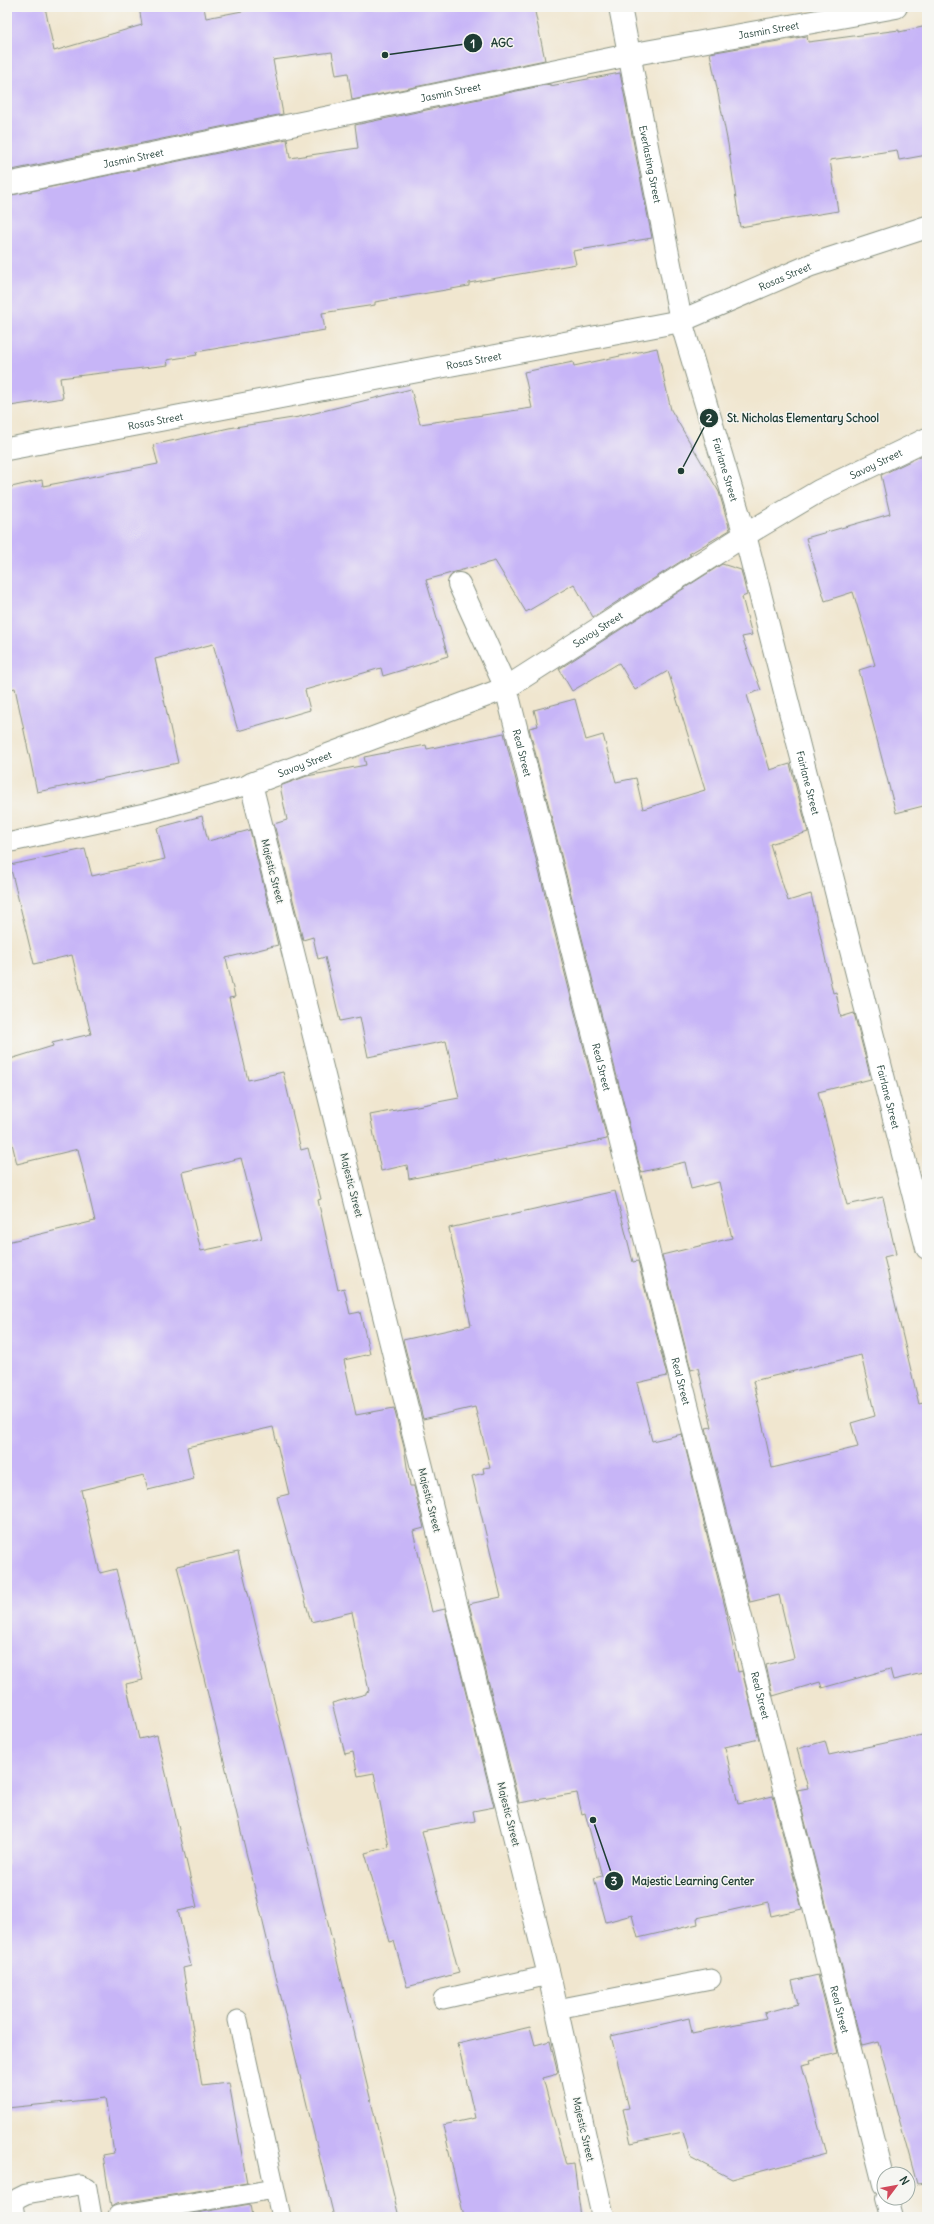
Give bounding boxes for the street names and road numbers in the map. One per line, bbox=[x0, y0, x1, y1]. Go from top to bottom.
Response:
street label: Jasmin Street bbox=[737, 18, 801, 42]
street label: Jasmin Street bbox=[419, 80, 483, 105]
street label: Everlasting Street bbox=[636, 124, 664, 205]
street label: Jasmin Street bbox=[102, 146, 165, 171]
street label: Rosas Street bbox=[757, 260, 814, 294]
street label: Rosas Street bbox=[445, 349, 503, 372]
street label: Rosas Street bbox=[127, 410, 185, 433]
street label: Fairlane Street bbox=[709, 437, 741, 504]
street label: Savoy Street bbox=[848, 446, 905, 482]
street label: Savoy Street bbox=[571, 609, 626, 650]
street label: Real Street bbox=[510, 728, 534, 779]
street label: Savoy Street bbox=[276, 748, 334, 780]
street label: Fairlane Street bbox=[793, 750, 822, 817]
street label: Majestic Street bbox=[258, 838, 287, 905]
street label: Real Street bbox=[589, 1042, 614, 1093]
street label: Fairlane Street bbox=[874, 1064, 902, 1131]
street label: Majestic Street bbox=[337, 1152, 366, 1219]
street label: Real Street bbox=[668, 1356, 693, 1407]
street label: Majestic Street bbox=[415, 1467, 444, 1534]
street label: Real Street bbox=[748, 1670, 772, 1721]
street label: Majestic Street bbox=[494, 1781, 523, 1848]
street label: Real Street bbox=[827, 1984, 852, 2035]
street label: Majestic Street bbox=[570, 2096, 597, 2163]

